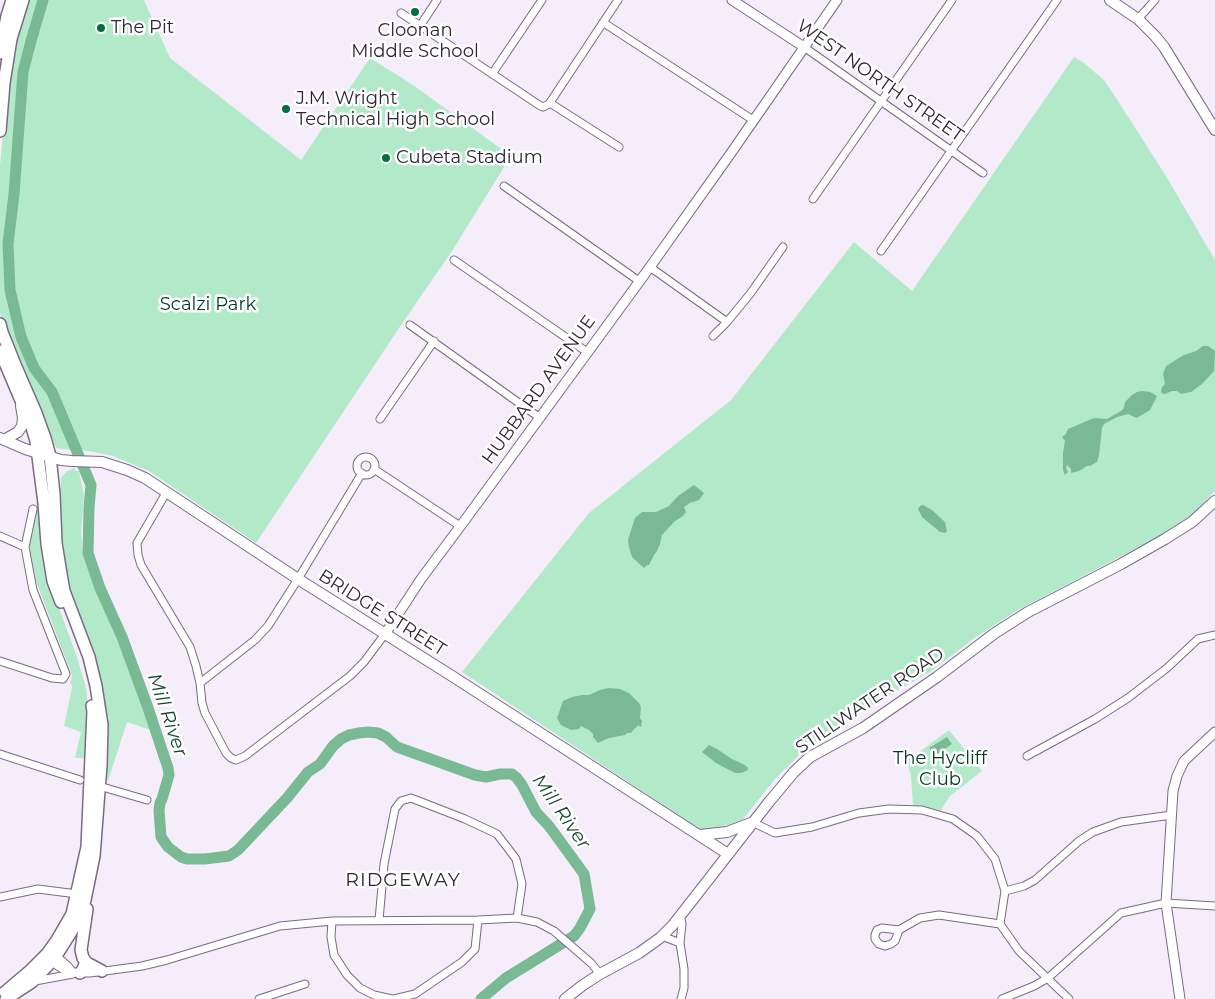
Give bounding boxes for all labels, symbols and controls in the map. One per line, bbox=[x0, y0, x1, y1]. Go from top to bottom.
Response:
marker: Cloonan Middle School bbox=[409, 6, 421, 18]
street label: WEST NORTH STREET bbox=[792, 15, 968, 147]
place label: The Pit bbox=[111, 17, 174, 39]
place label: Cloonan Middle School bbox=[351, 20, 479, 62]
marker: The Pit bbox=[95, 22, 107, 34]
place label: J.M. Wright Technical High School bbox=[296, 88, 495, 130]
marker: J.M. Wright Technical High School bbox=[280, 103, 292, 115]
place label: Cubeta Stadium bbox=[396, 147, 543, 169]
marker: Cubeta Stadium bbox=[380, 152, 392, 164]
park label: Scalzi Park bbox=[160, 294, 256, 316]
street label: HUBBARD AVENUE bbox=[478, 311, 600, 469]
street label: BRIDGE STREET bbox=[314, 565, 450, 661]
street label: STILLWATER ROAD bbox=[792, 643, 948, 759]
water label: Mill River bbox=[142, 670, 192, 760]
park label: The Hycliff Club bbox=[893, 748, 987, 791]
water label: Mill River bbox=[527, 770, 595, 854]
district label: RIDGEWAY bbox=[344, 869, 462, 891]

